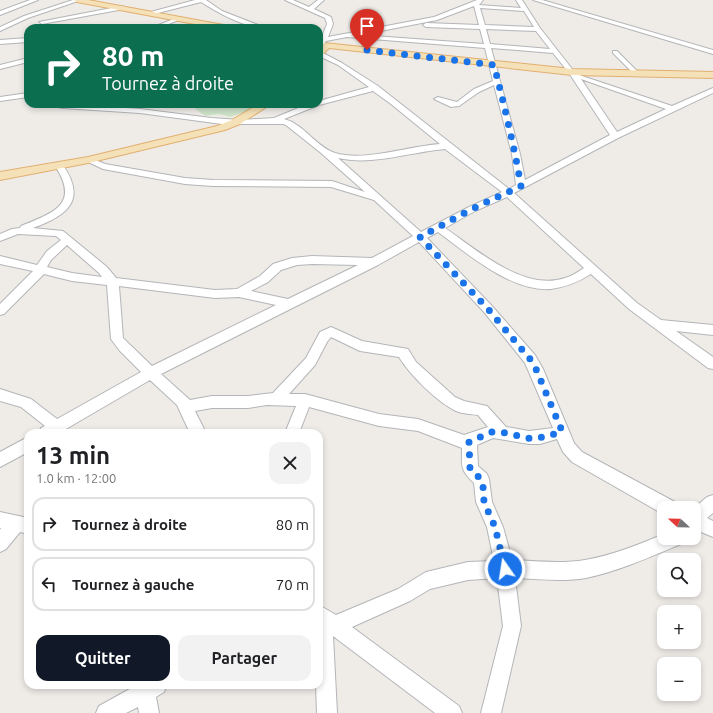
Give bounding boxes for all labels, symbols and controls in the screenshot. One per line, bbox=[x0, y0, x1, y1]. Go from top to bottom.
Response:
pin bbox=[350, 9, 384, 50]
icon: arrive bbox=[356, 15, 378, 37]
icon: right bbox=[36, 40, 88, 92]
text: 80 m bbox=[102, 40, 164, 71]
text: Tournez à droite bbox=[102, 73, 234, 93]
text: 13 min bbox=[36, 442, 110, 469]
button: close bbox=[269, 442, 311, 484]
text: 1.0 km · 12:00 bbox=[36, 471, 116, 485]
north arrow bbox=[657, 501, 701, 545]
map controls bbox=[657, 501, 701, 701]
icon: right bbox=[38, 513, 60, 535]
text: Tournez à droite bbox=[72, 516, 187, 533]
text: 80 m bbox=[276, 516, 309, 533]
position arrow bbox=[484, 548, 526, 590]
button: search bbox=[657, 553, 701, 597]
icon: left bbox=[38, 573, 60, 595]
text: Tournez à gauche bbox=[72, 576, 195, 593]
text: 70 m bbox=[276, 576, 309, 593]
button: + bbox=[657, 605, 701, 649]
button: Quitter bbox=[36, 635, 170, 681]
button: Partager bbox=[178, 635, 311, 681]
button: − bbox=[657, 657, 701, 701]

